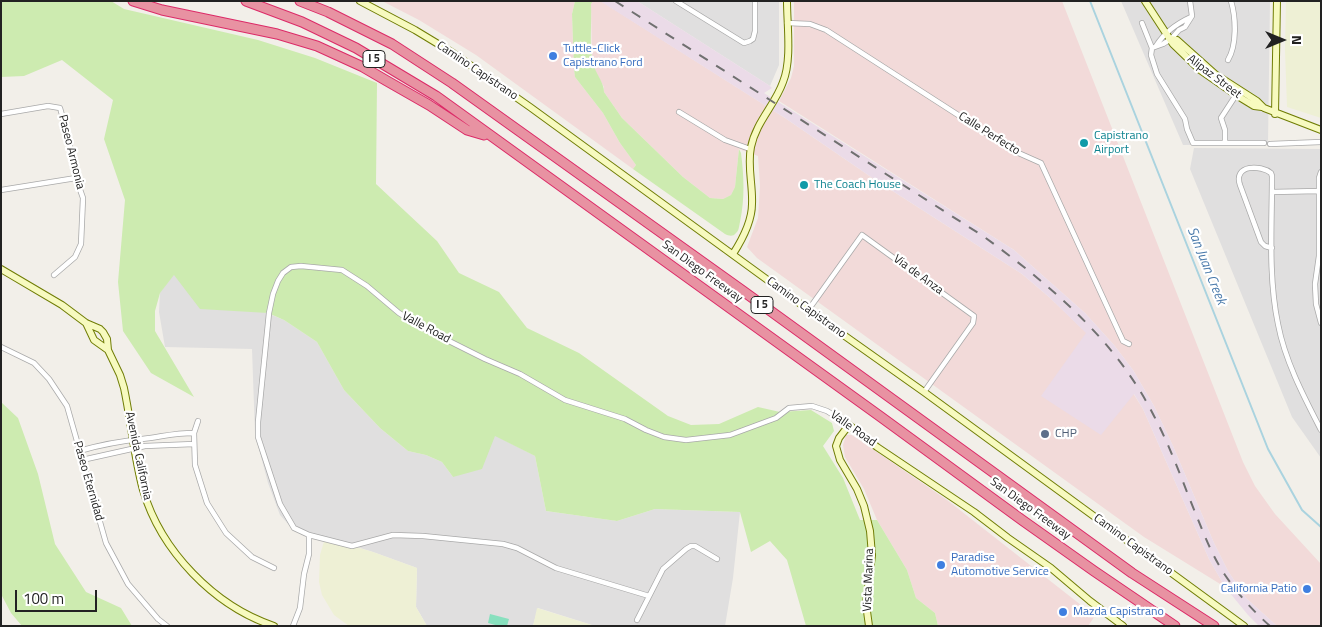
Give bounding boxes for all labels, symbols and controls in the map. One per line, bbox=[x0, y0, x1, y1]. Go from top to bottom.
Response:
north arrow bbox=[1257, 15, 1307, 65]
text: N bbox=[1287, 35, 1308, 45]
street label: Camino Capistrano bbox=[434, 39, 520, 103]
place label: Tuttle-Click Capistrano Ford bbox=[563, 42, 643, 70]
marker: Tuttle-Click Capistrano Ford bbox=[547, 50, 559, 62]
road number: I 5 bbox=[363, 51, 385, 68]
street label: Alipaz Street bbox=[1184, 52, 1244, 102]
street label: Calle Perfecto bbox=[956, 109, 1022, 159]
street label: Paseo Armonia bbox=[55, 113, 87, 191]
place label: Capistrano Airport bbox=[1094, 129, 1148, 157]
marker: Capistrano Airport bbox=[1078, 137, 1090, 149]
place label: The Coach House bbox=[814, 178, 901, 192]
marker: The Coach House bbox=[798, 179, 810, 191]
water label: San Juan Creek bbox=[1183, 225, 1229, 307]
street label: San Diego Freeway bbox=[659, 238, 745, 306]
street label: Via de Anza bbox=[890, 252, 946, 298]
street label: Camino Capistrano bbox=[763, 274, 849, 342]
road number: I 5 bbox=[751, 296, 773, 314]
street label: Valle Road bbox=[399, 309, 453, 347]
street label: Valle Road bbox=[827, 408, 879, 450]
street label: Avenida California bbox=[122, 410, 154, 502]
place label: CHP bbox=[1055, 427, 1077, 441]
marker: CHP bbox=[1039, 428, 1051, 440]
street label: Paseo Eternidad bbox=[70, 439, 106, 523]
street label: San Diego Freeway bbox=[987, 475, 1073, 543]
street label: Camino Capistrano bbox=[1090, 511, 1176, 579]
street label: Vista Marina bbox=[861, 548, 877, 612]
place label: Paradise Automotive Service bbox=[951, 551, 1049, 579]
marker: Paradise Automotive Service bbox=[935, 559, 947, 571]
scale bar bbox=[18, 580, 100, 612]
place label: California Patio bbox=[1221, 582, 1297, 596]
marker: California Patio bbox=[1301, 583, 1313, 595]
text: 100 m bbox=[23, 587, 64, 610]
place label: Mazda Capistrano bbox=[1073, 605, 1164, 619]
marker: Mazda Capistrano bbox=[1057, 606, 1069, 618]

